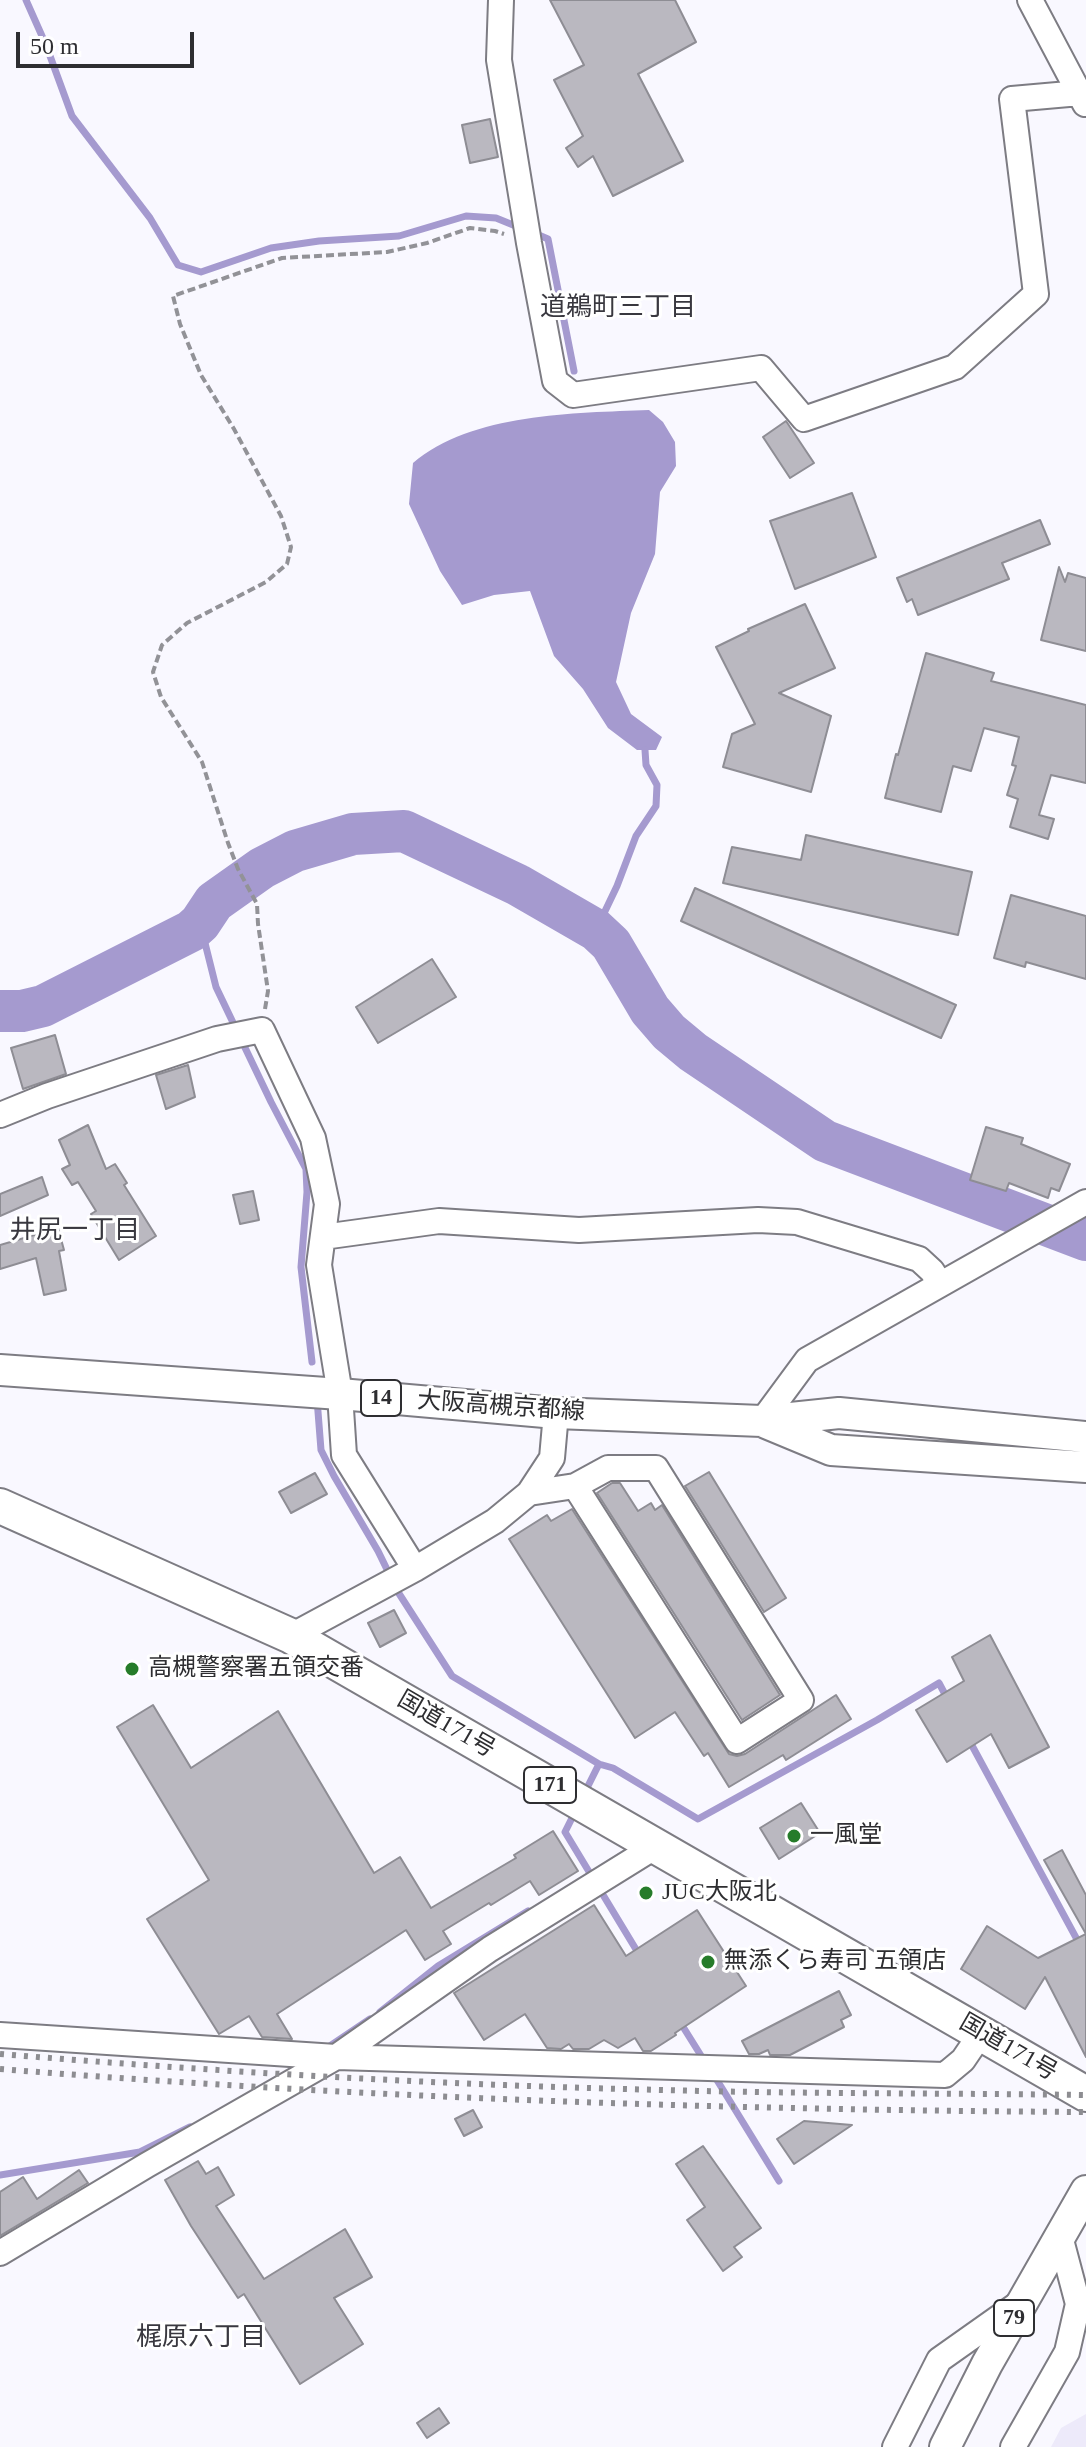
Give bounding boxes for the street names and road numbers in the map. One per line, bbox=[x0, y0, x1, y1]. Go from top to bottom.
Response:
road number: 14 bbox=[361, 1380, 401, 1416]
street label: 大阪高槻京都線 bbox=[416, 1387, 586, 1427]
street label: 国道171号 bbox=[392, 1686, 500, 1764]
road number: 171 bbox=[524, 1767, 576, 1803]
street label: 国道171号 bbox=[954, 2009, 1062, 2087]
road number: 79 bbox=[994, 2300, 1034, 2336]

